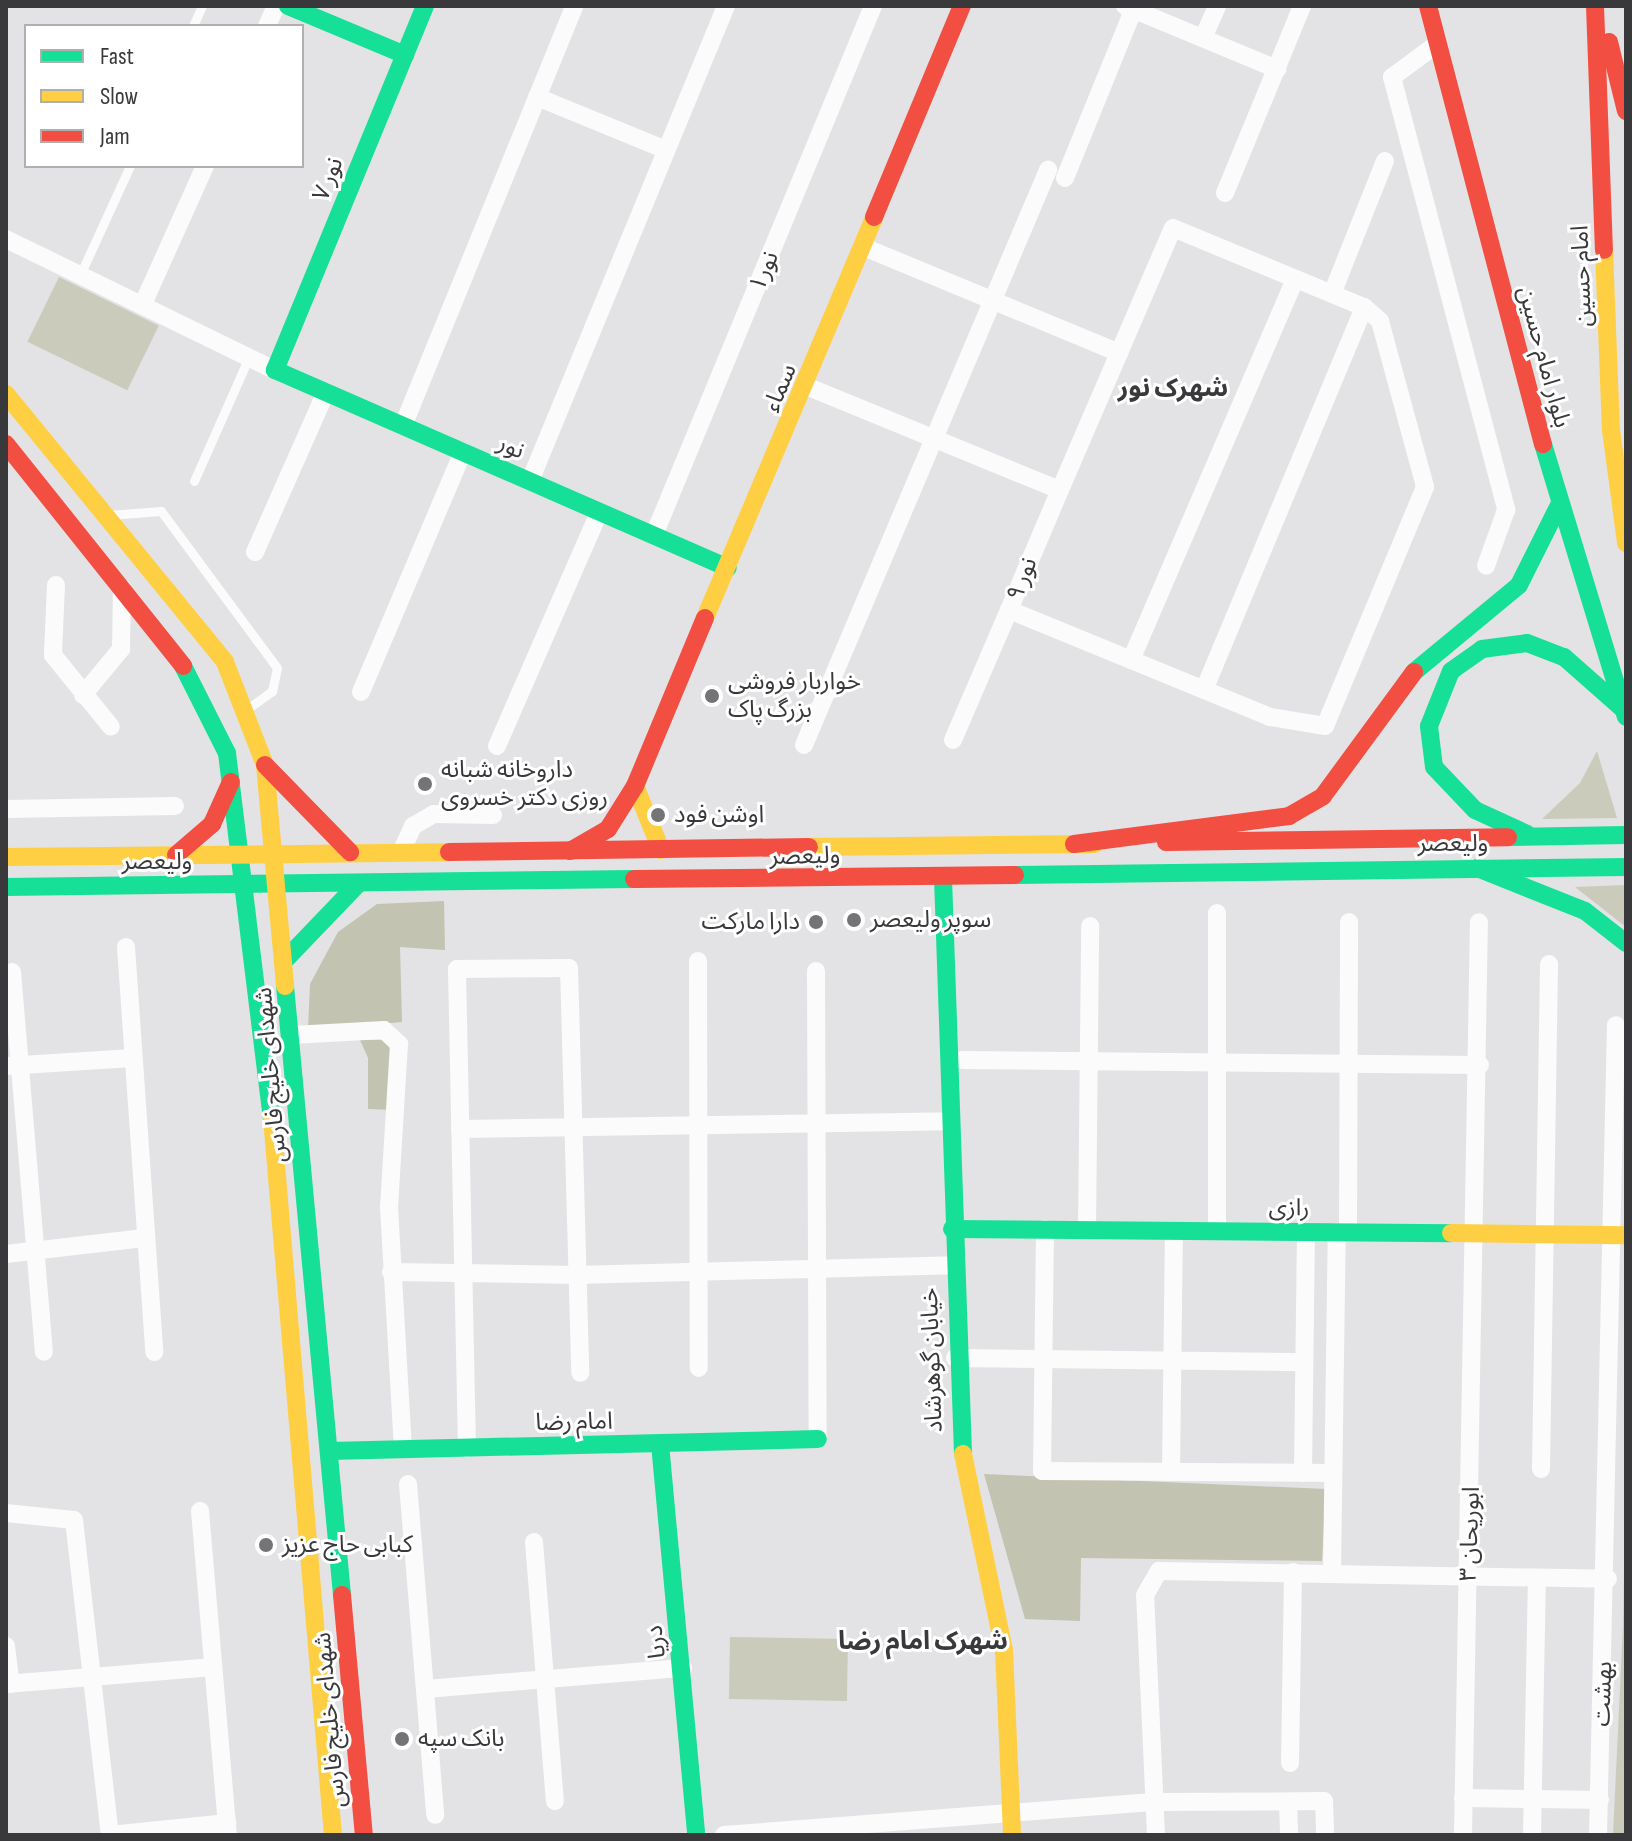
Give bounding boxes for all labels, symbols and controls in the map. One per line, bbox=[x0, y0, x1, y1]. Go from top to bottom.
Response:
legend bbox=[24, 24, 304, 168]
text: Fast bbox=[100, 42, 134, 71]
text: Slow bbox=[100, 82, 138, 111]
text: Jam bbox=[100, 122, 130, 151]
street label: نور ۷ bbox=[306, 153, 350, 205]
street label: امام حسین bbox=[1566, 225, 1598, 327]
street label: نور۱ bbox=[743, 247, 785, 295]
street label: بلوار امام حسین bbox=[1511, 283, 1577, 431]
street label: سماء bbox=[757, 360, 803, 416]
district label: شهرک نور bbox=[1118, 373, 1228, 405]
street label: نور bbox=[493, 428, 529, 466]
street label: نور ۹ bbox=[1000, 553, 1044, 605]
place label: خواربار فروشی بزرگ پاک bbox=[728, 668, 861, 724]
marker: خواربار فروشی بزرگ پاک bbox=[703, 687, 721, 705]
place label: داروخانه شبانه روزی دکتر خسروی bbox=[441, 756, 608, 812]
marker: داروخانه شبانه روزی دکتر خسروی bbox=[416, 775, 434, 793]
place label: اوشن فود bbox=[674, 801, 764, 829]
marker: اوشن فود bbox=[649, 806, 667, 824]
street label: ولیعصر bbox=[1418, 830, 1488, 858]
street label: ولیعصر bbox=[769, 841, 841, 871]
street label: ولیعصر bbox=[122, 848, 192, 876]
place label: سوپر ولیعصر bbox=[870, 906, 991, 934]
place label: دارا مارکت bbox=[702, 908, 800, 936]
marker: سوپر ولیعصر bbox=[845, 911, 863, 929]
marker: دارا مارکت bbox=[807, 913, 825, 931]
street label: شهدای خلیج فارس bbox=[249, 986, 293, 1164]
street label: رازی bbox=[1268, 1193, 1310, 1223]
street label: خیابان گوهرشاد bbox=[915, 1287, 949, 1433]
street label: امام رضا bbox=[535, 1407, 613, 1437]
street label: ابوریحان ۳ bbox=[1454, 1486, 1486, 1582]
place label: کبابی حاج عزیز bbox=[282, 1531, 413, 1559]
marker: کبابی حاج عزیز bbox=[257, 1536, 275, 1554]
street label: دریا bbox=[640, 1624, 672, 1660]
district label: شهرک امام رضا bbox=[838, 1626, 1008, 1658]
street label: شهدای خلیج فارس bbox=[308, 1631, 352, 1809]
street label: بهشت bbox=[1587, 1661, 1619, 1727]
place label: بانک سپه bbox=[418, 1725, 505, 1753]
marker: بانک سپه bbox=[393, 1730, 411, 1748]

